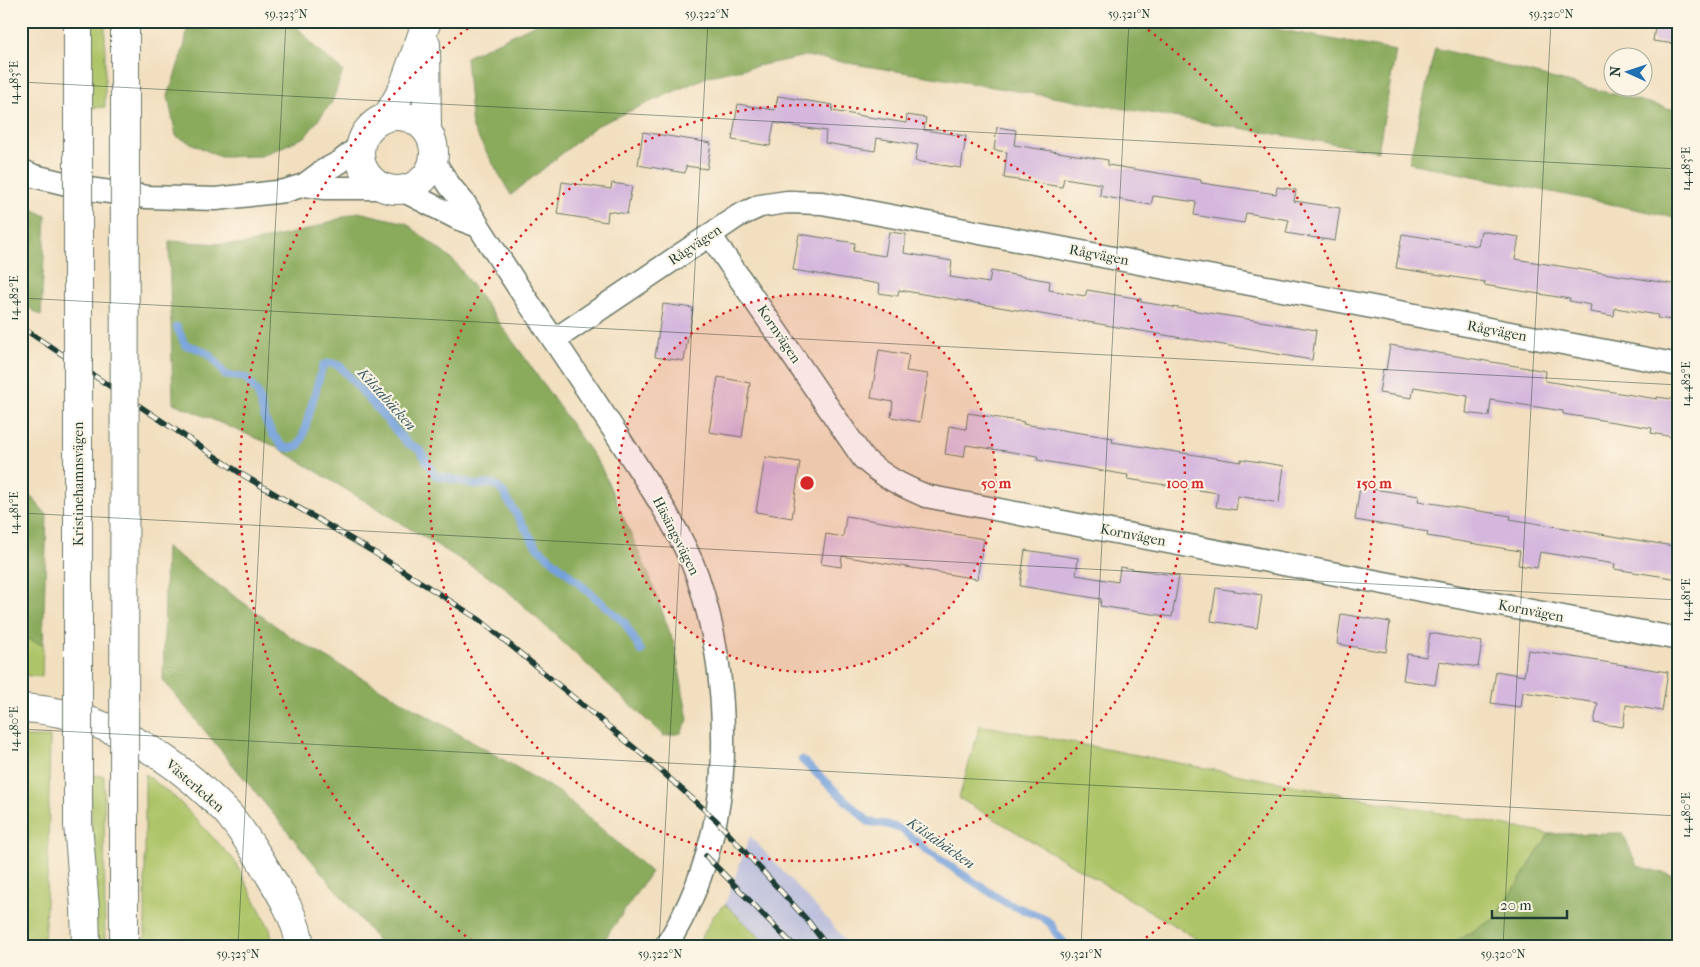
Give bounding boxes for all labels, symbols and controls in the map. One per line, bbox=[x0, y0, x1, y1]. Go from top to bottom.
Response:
text: 59.323°N bbox=[264, 7, 308, 21]
text: 59.322°N bbox=[685, 7, 729, 21]
text: 59.321°N bbox=[1108, 7, 1150, 21]
text: 59.320°N bbox=[1529, 7, 1574, 21]
north arrow bbox=[1602, 48, 1652, 98]
text: 14.483°E bbox=[7, 61, 21, 105]
text: N bbox=[1607, 65, 1624, 77]
text: 14.483°E bbox=[1679, 147, 1693, 191]
street label: Rågvägen bbox=[665, 221, 725, 269]
street label: Rågvägen bbox=[1068, 241, 1130, 269]
text: 14.482°E bbox=[7, 275, 21, 321]
street label: Kornvägen bbox=[753, 302, 805, 366]
street label: Rågvägen bbox=[1466, 317, 1528, 345]
text: 14.482°E bbox=[1679, 361, 1693, 407]
water label: Kilstabäcken bbox=[353, 363, 420, 434]
street label: Kristinehamnsvägen bbox=[70, 422, 87, 546]
centre of rings bbox=[798, 474, 816, 492]
text: 50 m bbox=[981, 474, 1012, 492]
text: 100 m bbox=[1166, 474, 1204, 492]
text: 150 m bbox=[1356, 474, 1392, 492]
text: 14.481°E bbox=[7, 491, 21, 535]
street label: Häsängsvägen bbox=[649, 494, 703, 578]
street label: Kornvägen bbox=[1099, 520, 1167, 550]
text: 14.481°E bbox=[1679, 578, 1693, 622]
street label: Kornvägen bbox=[1497, 596, 1565, 626]
text: 14.480°E bbox=[7, 706, 21, 752]
street label: Västerleden bbox=[162, 755, 228, 816]
text: 14.480°E bbox=[1679, 792, 1693, 838]
water label: Kilstabäcken bbox=[903, 813, 978, 873]
scale bar bbox=[1492, 887, 1568, 919]
text: 20 m bbox=[1500, 896, 1532, 914]
text: 59.323°N bbox=[216, 947, 260, 961]
text: 59.322°N bbox=[638, 947, 682, 961]
text: 59.321°N bbox=[1060, 947, 1102, 961]
text: 59.320°N bbox=[1481, 947, 1526, 961]

